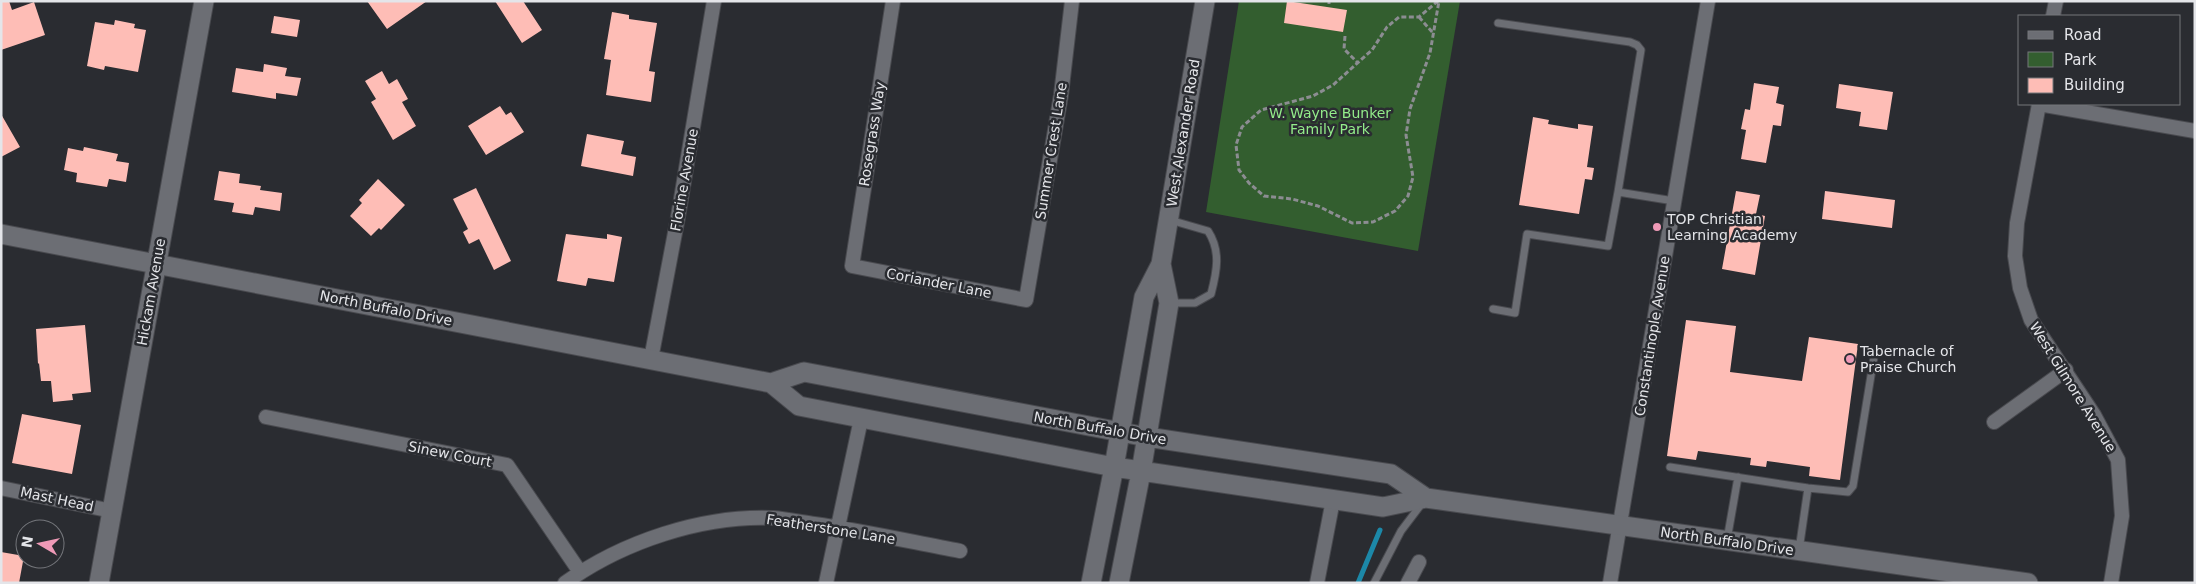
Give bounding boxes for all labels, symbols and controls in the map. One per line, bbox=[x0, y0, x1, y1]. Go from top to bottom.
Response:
legend bbox=[2018, 15, 2181, 105]
text: Road bbox=[2064, 26, 2102, 44]
text: Park bbox=[2064, 51, 2097, 69]
street label: West Alexander Road bbox=[1163, 58, 1203, 208]
text: Building bbox=[2064, 76, 2125, 94]
street label: Rosegrass Way bbox=[856, 81, 888, 187]
street label: Summer Crest Lane bbox=[1032, 81, 1070, 221]
park label: W. Wayne Bunker Family Park bbox=[1269, 105, 1391, 137]
street label: Florine Avenue bbox=[667, 127, 701, 233]
place label: TOP Christian Learning Academy bbox=[1666, 211, 1797, 243]
marker: TOP Christian Learning Academy bbox=[1651, 221, 1663, 233]
street label: Hickam Avenue bbox=[134, 237, 168, 347]
street label: Constantinople Avenue bbox=[1631, 255, 1673, 417]
street label: Coriander Lane bbox=[885, 265, 993, 301]
street label: North Buffalo Drive bbox=[318, 287, 454, 329]
street label: West Gilmore Avenue bbox=[2026, 319, 2120, 455]
place label: Tabernacle of Praise Church bbox=[1859, 343, 1956, 375]
marker: Tabernacle of Praise Church bbox=[1844, 353, 1856, 365]
street label: North Buffalo Drive bbox=[1032, 408, 1168, 448]
street label: Sinew Court bbox=[407, 438, 494, 470]
street label: Mast Head bbox=[19, 483, 95, 515]
street label: Featherstone Lane bbox=[765, 511, 897, 547]
north arrow bbox=[15, 519, 65, 569]
street label: North Buffalo Drive bbox=[1659, 524, 1795, 558]
text: N bbox=[18, 535, 36, 549]

